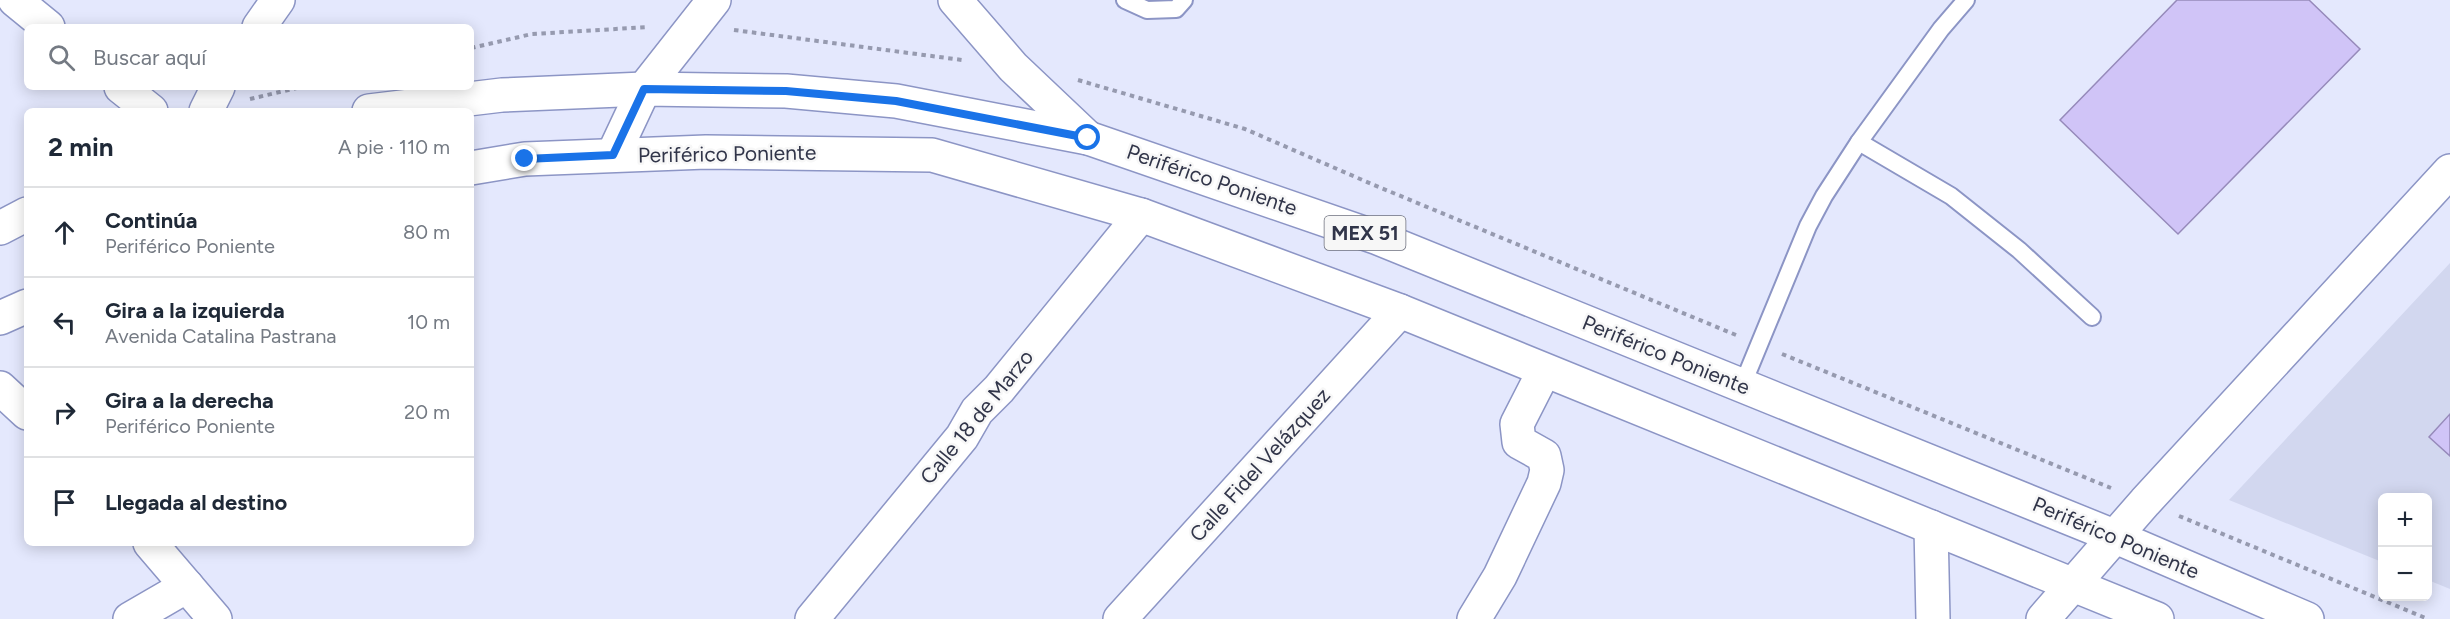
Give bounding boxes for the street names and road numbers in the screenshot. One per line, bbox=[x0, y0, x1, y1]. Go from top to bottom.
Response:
street label: Periférico Poniente bbox=[638, 139, 816, 168]
street label: Periférico Poniente bbox=[1124, 139, 1301, 220]
road number: MEX 51 bbox=[1324, 216, 1406, 250]
street label: Periférico Poniente bbox=[1579, 310, 1754, 400]
street label: Calle 18 de Marzo bbox=[915, 344, 1038, 489]
street label: Calle Fidel Velázquez bbox=[1184, 383, 1335, 547]
street label: Periférico Poniente bbox=[2029, 491, 2203, 584]

